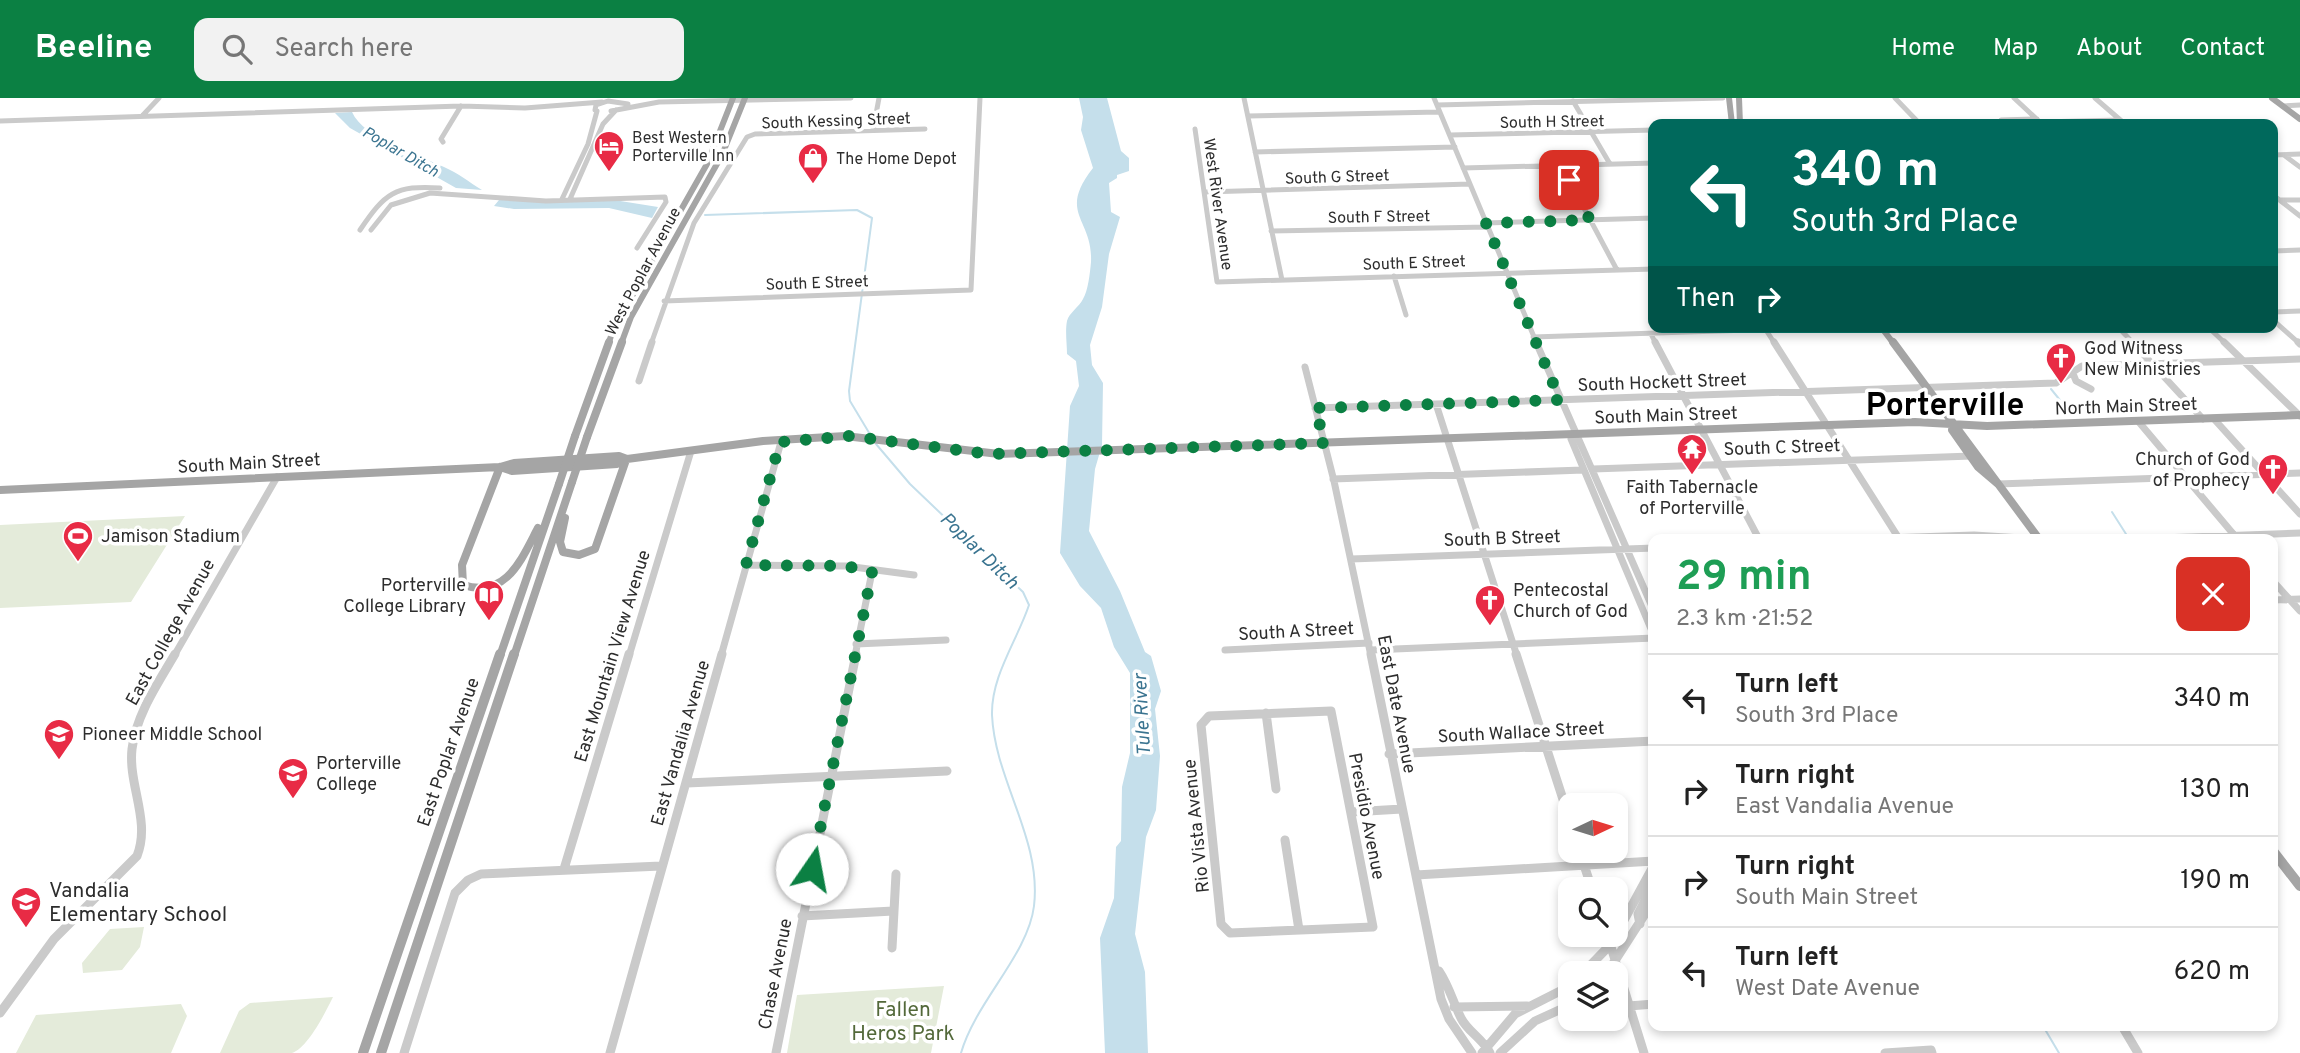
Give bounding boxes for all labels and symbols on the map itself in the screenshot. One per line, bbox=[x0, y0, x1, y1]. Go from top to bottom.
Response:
street label: South Kessing Street bbox=[761, 109, 911, 135]
street label: South H Street bbox=[1499, 112, 1605, 134]
water label: Poplar Ditch bbox=[358, 123, 442, 183]
hotel icon: Best Western Porterville Inn bbox=[592, 129, 626, 173]
place label: Best Western Porterville Inn bbox=[632, 129, 734, 167]
street label: West River Avenue bbox=[1198, 137, 1236, 272]
shop icon: The Home Depot bbox=[796, 141, 830, 185]
place label: The Home Depot bbox=[836, 150, 957, 170]
pin bbox=[1539, 150, 1599, 210]
street label: South G Street bbox=[1284, 166, 1390, 190]
street label: West Poplar Avenue bbox=[602, 204, 686, 339]
street label: South F Street bbox=[1328, 207, 1430, 229]
street label: South E Street bbox=[1362, 252, 1466, 276]
street label: South E Street bbox=[765, 272, 869, 296]
place label: God Witness New Ministries bbox=[2084, 338, 2201, 382]
church icon: God Witness New Ministries bbox=[2044, 341, 2078, 385]
street label: South Hockett Street bbox=[1577, 369, 1747, 398]
district label: Porterville bbox=[1866, 387, 2024, 427]
street label: North Main Street bbox=[2054, 394, 2198, 421]
street label: South Main Street bbox=[1594, 403, 1738, 430]
temple icon: Faith Tabernacle of Porterville bbox=[1675, 432, 1709, 476]
street label: South C Street bbox=[1723, 435, 1841, 462]
street label: South Main Street bbox=[177, 449, 321, 480]
place label: Church of God of Prophecy bbox=[2135, 449, 2250, 493]
church icon: Church of God of Prophecy bbox=[2256, 452, 2290, 496]
place label: Faith Tabernacle of Porterville bbox=[1626, 477, 1758, 521]
water label: Poplar Ditch bbox=[934, 508, 1024, 595]
sports icon: Jamison Stadium bbox=[61, 519, 95, 563]
place label: Jamison Stadium bbox=[101, 526, 240, 549]
street label: South B Street bbox=[1443, 526, 1561, 553]
street label: East Mountain View Avenue bbox=[570, 547, 657, 765]
street label: East College Avenue bbox=[121, 555, 221, 710]
place label: Porterville College Library bbox=[343, 575, 466, 619]
library icon: Porterville College Library bbox=[472, 578, 506, 622]
place label: Pentecostal Church of God bbox=[1513, 580, 1628, 624]
church icon: Pentecostal Church of God bbox=[1473, 583, 1507, 627]
street label: South A Street bbox=[1238, 618, 1355, 647]
street label: East Date Avenue bbox=[1371, 633, 1420, 775]
street label: East Vandalia Avenue bbox=[647, 658, 716, 829]
water label: Tule River bbox=[1129, 671, 1157, 757]
street label: East Poplar Avenue bbox=[413, 675, 486, 830]
school or university icon: Pioneer Middle School bbox=[42, 717, 76, 761]
street label: South Wallace Street bbox=[1437, 718, 1605, 749]
place label: Pioneer Middle School bbox=[82, 724, 262, 747]
street label: Presidio Avenue bbox=[1342, 751, 1389, 882]
place label: Porterville College bbox=[316, 753, 401, 797]
school or university icon: Porterville College bbox=[276, 756, 310, 800]
street label: Rio Vista Avenue bbox=[1179, 758, 1216, 894]
north arrow bbox=[1558, 793, 1628, 863]
position arrow bbox=[775, 832, 849, 906]
place label: Vandalia Elementary School bbox=[49, 878, 227, 929]
school or university icon: Vandalia Elementary School bbox=[9, 885, 43, 929]
street label: Chase Avenue bbox=[754, 917, 799, 1032]
park label: Fallen Heros Park bbox=[851, 997, 955, 1048]

